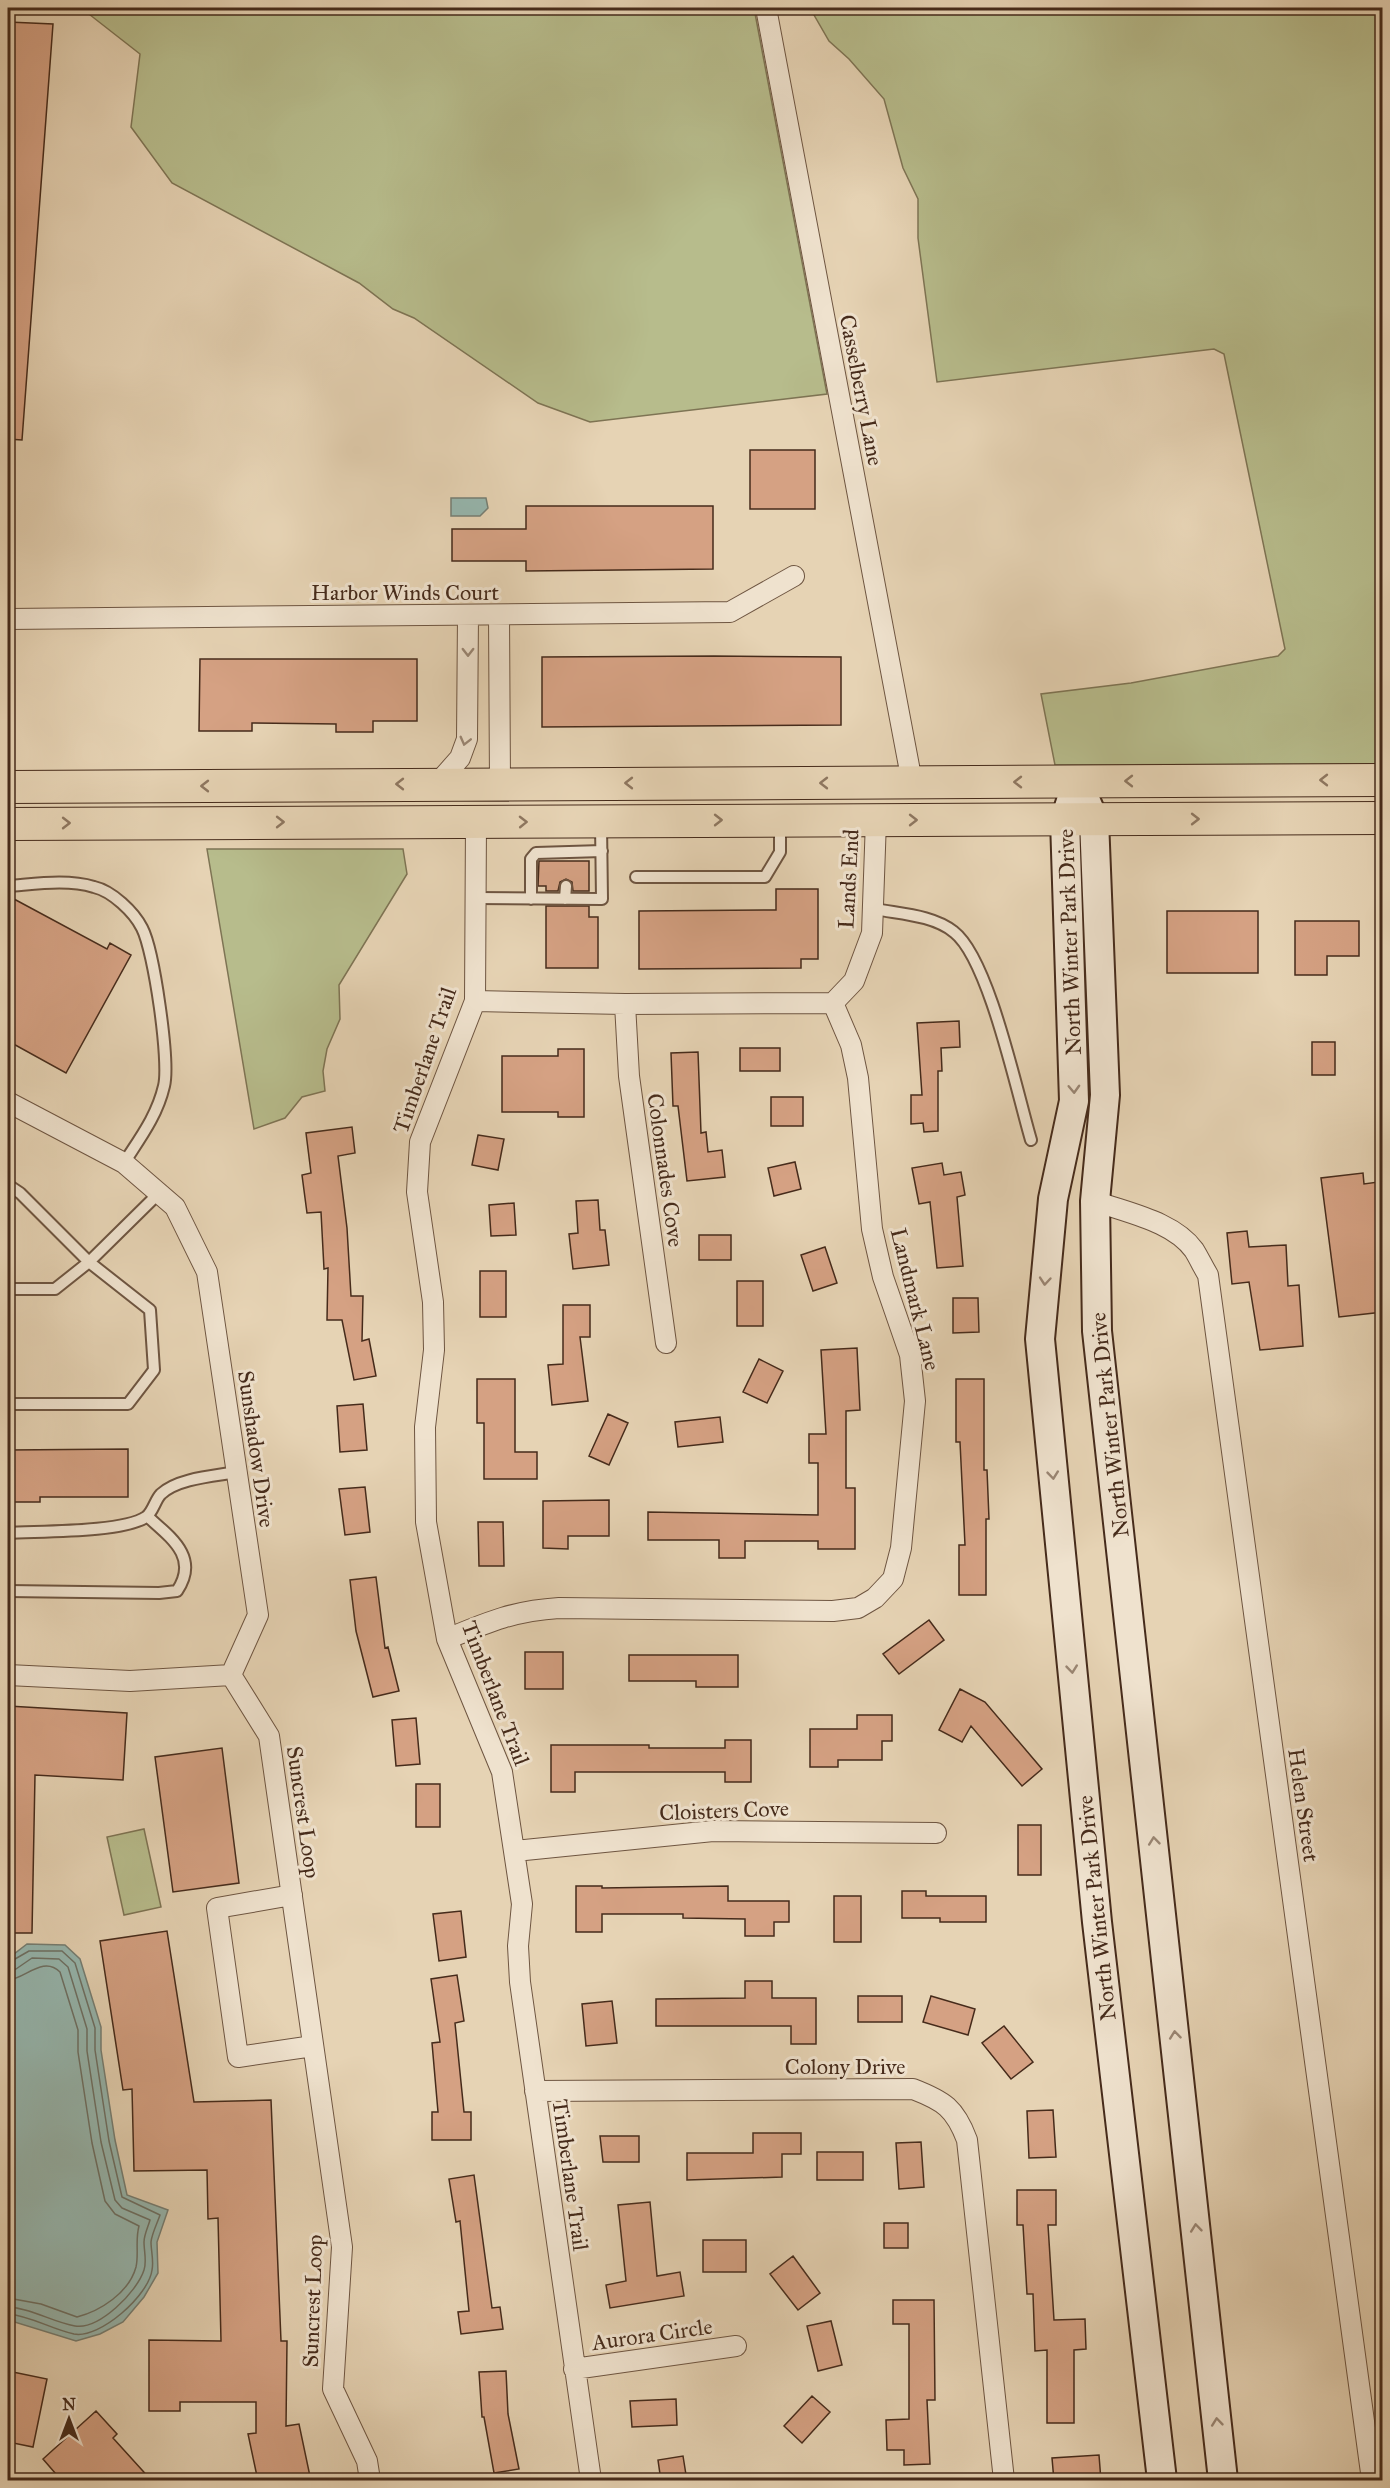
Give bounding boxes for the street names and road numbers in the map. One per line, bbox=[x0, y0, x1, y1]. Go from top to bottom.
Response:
street label: Casselberry Lane bbox=[834, 312, 889, 468]
street label: Harbor Winds Court bbox=[311, 579, 499, 606]
street label: Lands End bbox=[832, 828, 865, 930]
street label: North Winter Park Drive bbox=[1052, 828, 1087, 1056]
street label: Timberlane Trail bbox=[387, 984, 462, 1137]
street label: Colonnades Cove bbox=[641, 1092, 690, 1249]
street label: Landmark Lane bbox=[885, 1225, 946, 1373]
street label: North Winter Park Drive bbox=[1084, 1311, 1135, 1539]
street label: Sunshadow Drive bbox=[232, 1369, 281, 1529]
street label: Timberlane Trail bbox=[456, 1617, 535, 1769]
street label: Suncrest Loop bbox=[281, 1744, 326, 1880]
street label: Helen Street bbox=[1282, 1747, 1325, 1864]
street label: North Winter Park Drive bbox=[1071, 1794, 1122, 2022]
street label: Cloisters Cove bbox=[659, 1795, 789, 1826]
street label: Colony Drive bbox=[785, 2053, 905, 2080]
street label: Timberlane Trail bbox=[547, 2098, 594, 2253]
street label: Suncrest Loop bbox=[297, 2234, 328, 2368]
street label: Aurora Circle bbox=[589, 2313, 714, 2356]

